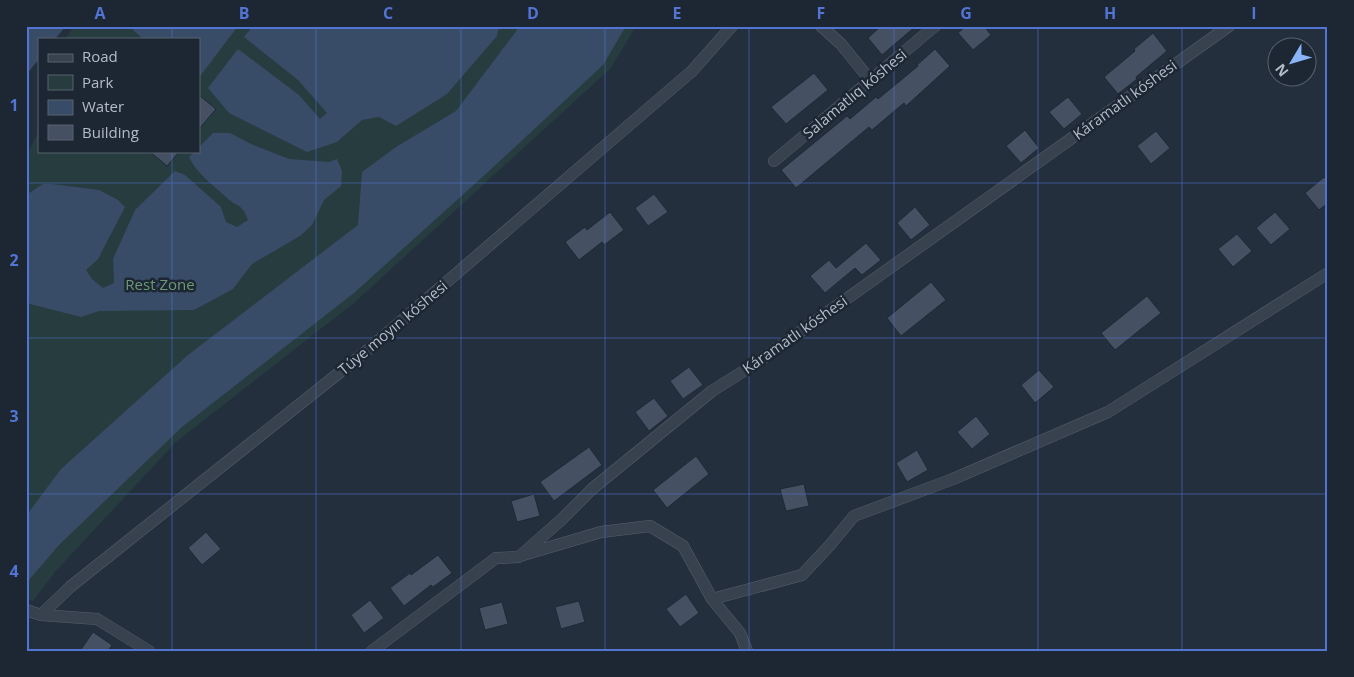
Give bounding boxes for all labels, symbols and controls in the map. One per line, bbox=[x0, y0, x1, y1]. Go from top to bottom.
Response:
text: A bbox=[94, 2, 106, 24]
text: B bbox=[239, 2, 249, 24]
text: C bbox=[383, 2, 393, 24]
text: D bbox=[527, 2, 539, 24]
text: E bbox=[673, 2, 682, 24]
text: F bbox=[817, 2, 825, 24]
text: G bbox=[960, 2, 972, 24]
text: H bbox=[1104, 2, 1116, 24]
text: I bbox=[1251, 2, 1257, 24]
legend bbox=[38, 38, 200, 152]
north arrow bbox=[1266, 38, 1316, 88]
street label: Salamatlıq kóshesi bbox=[798, 44, 910, 143]
text: Road bbox=[82, 46, 118, 66]
street label: Káramatlı kóshesi bbox=[1069, 55, 1180, 144]
text: N bbox=[1270, 60, 1292, 81]
text: Park bbox=[82, 72, 113, 92]
text: 1 bbox=[9, 94, 19, 116]
text: Water bbox=[82, 96, 124, 116]
text: Building bbox=[82, 122, 139, 142]
text: 2 bbox=[9, 249, 19, 271]
park label: Rest Zone bbox=[125, 274, 195, 294]
street label: Túye moyın kóshesi bbox=[333, 275, 451, 379]
street label: Káramatlı kóshesi bbox=[738, 291, 851, 378]
text: 3 bbox=[9, 405, 19, 427]
text: 4 bbox=[9, 560, 19, 582]

